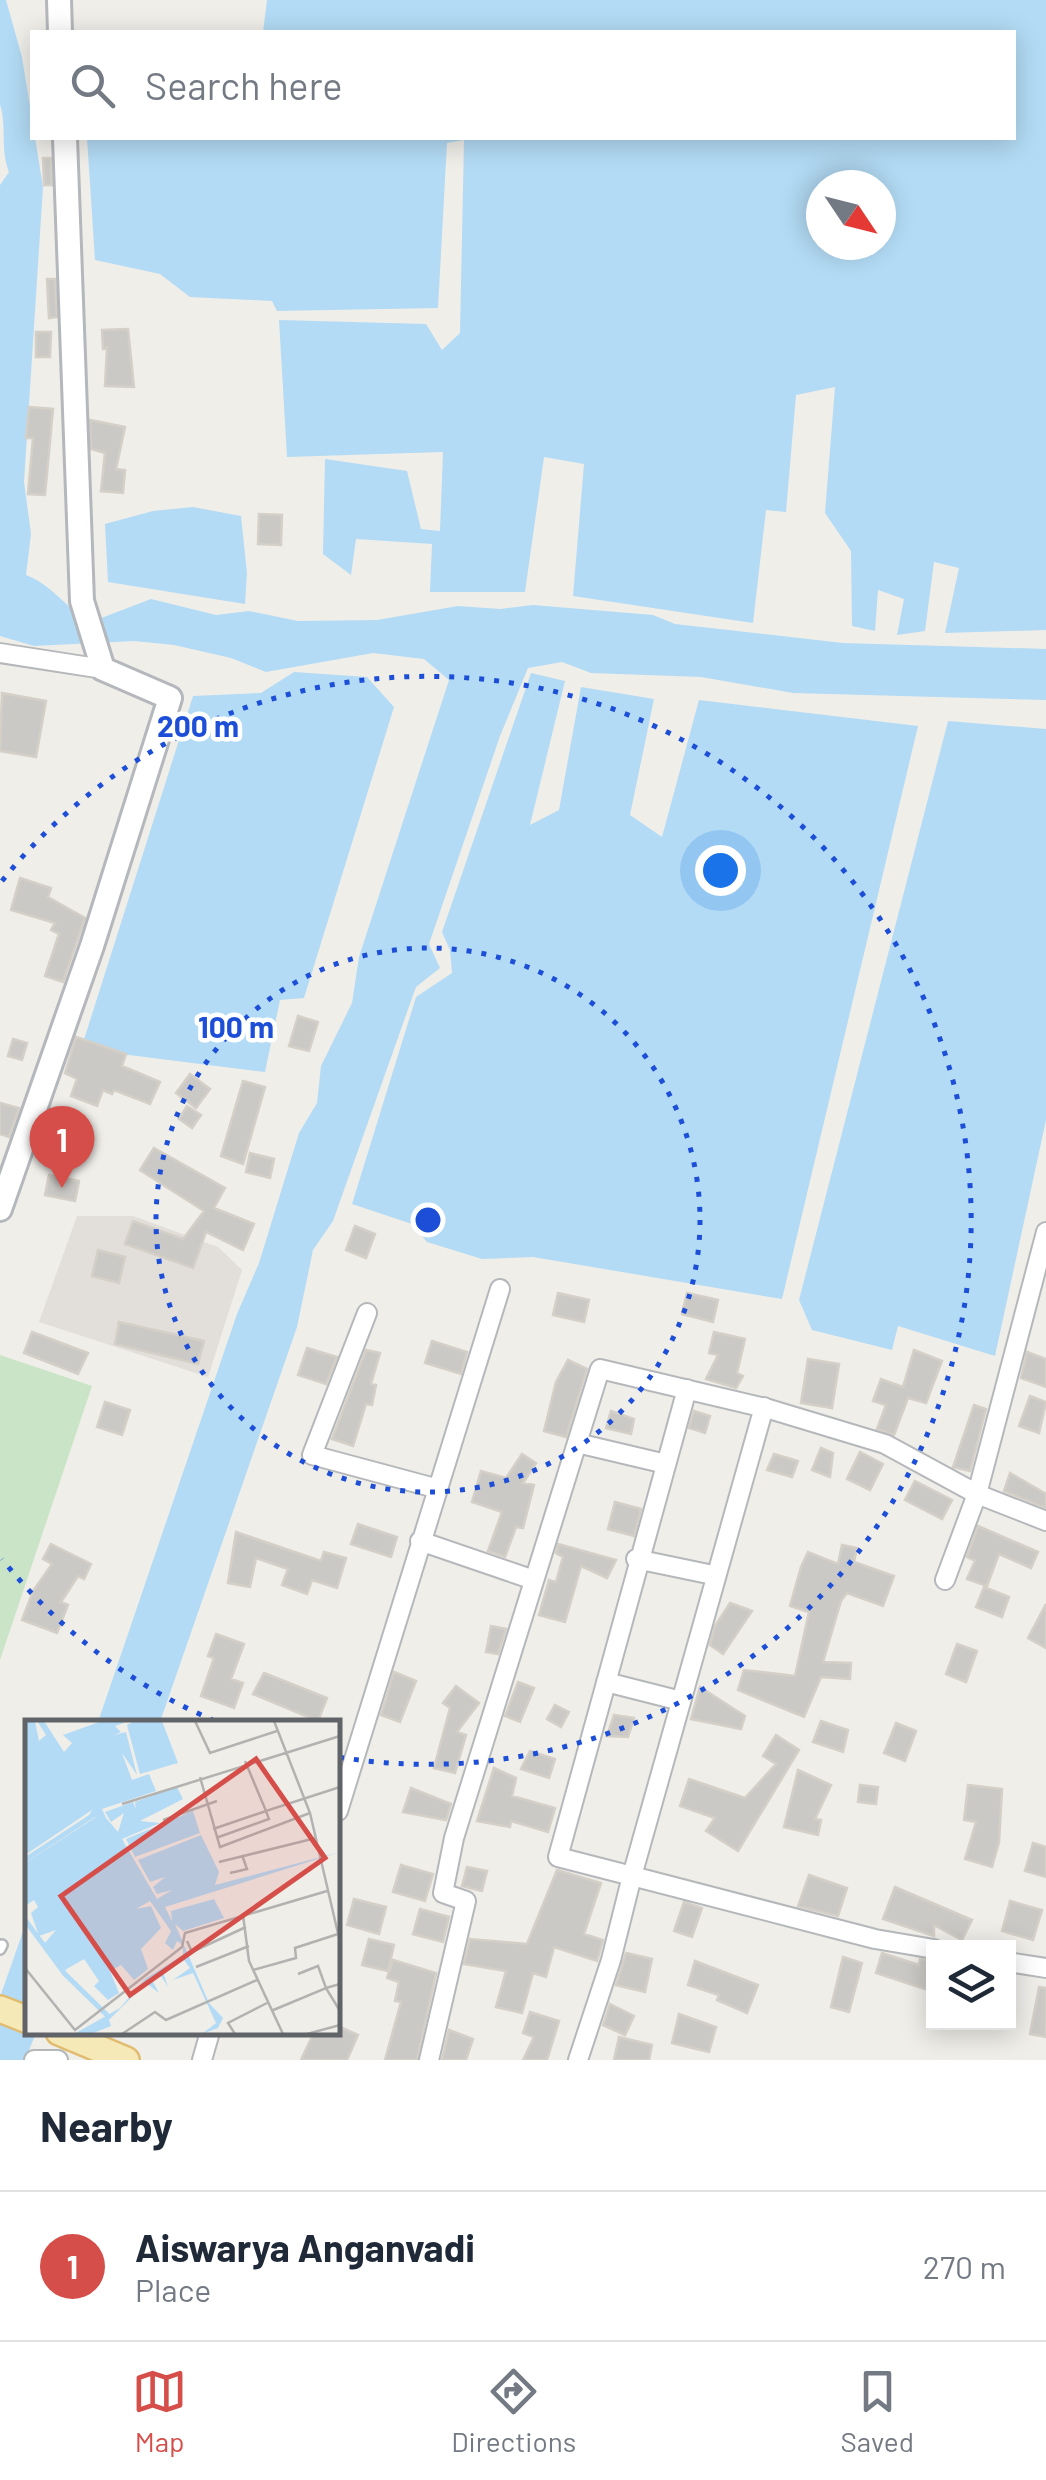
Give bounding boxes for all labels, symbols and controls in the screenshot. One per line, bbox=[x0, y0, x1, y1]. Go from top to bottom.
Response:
search box bbox=[30, 30, 1016, 140]
icon: search bbox=[65, 58, 120, 113]
text: Search here bbox=[145, 62, 343, 108]
north arrow bbox=[806, 170, 896, 260]
text: 200 m bbox=[157, 707, 239, 743]
your location bbox=[695, 845, 746, 896]
text: 100 m bbox=[198, 1008, 274, 1044]
pin: 1 bbox=[30, 1106, 94, 1188]
centre of rings bbox=[410, 1202, 446, 1238]
inset map bbox=[25, 1720, 340, 2035]
map controls bbox=[926, 1940, 1016, 2030]
button: layers bbox=[926, 1940, 1016, 2030]
text: Nearby bbox=[40, 2100, 173, 2150]
text: Aiswarya Anganvadi bbox=[135, 2224, 475, 2270]
text: 1 bbox=[67, 2247, 78, 2285]
text: 270 m bbox=[923, 2247, 1006, 2285]
text: Place bbox=[135, 2270, 211, 2308]
tab: Map bbox=[132, 2364, 187, 2458]
tab: Directions bbox=[451, 2364, 576, 2458]
tab: Saved bbox=[840, 2364, 914, 2458]

